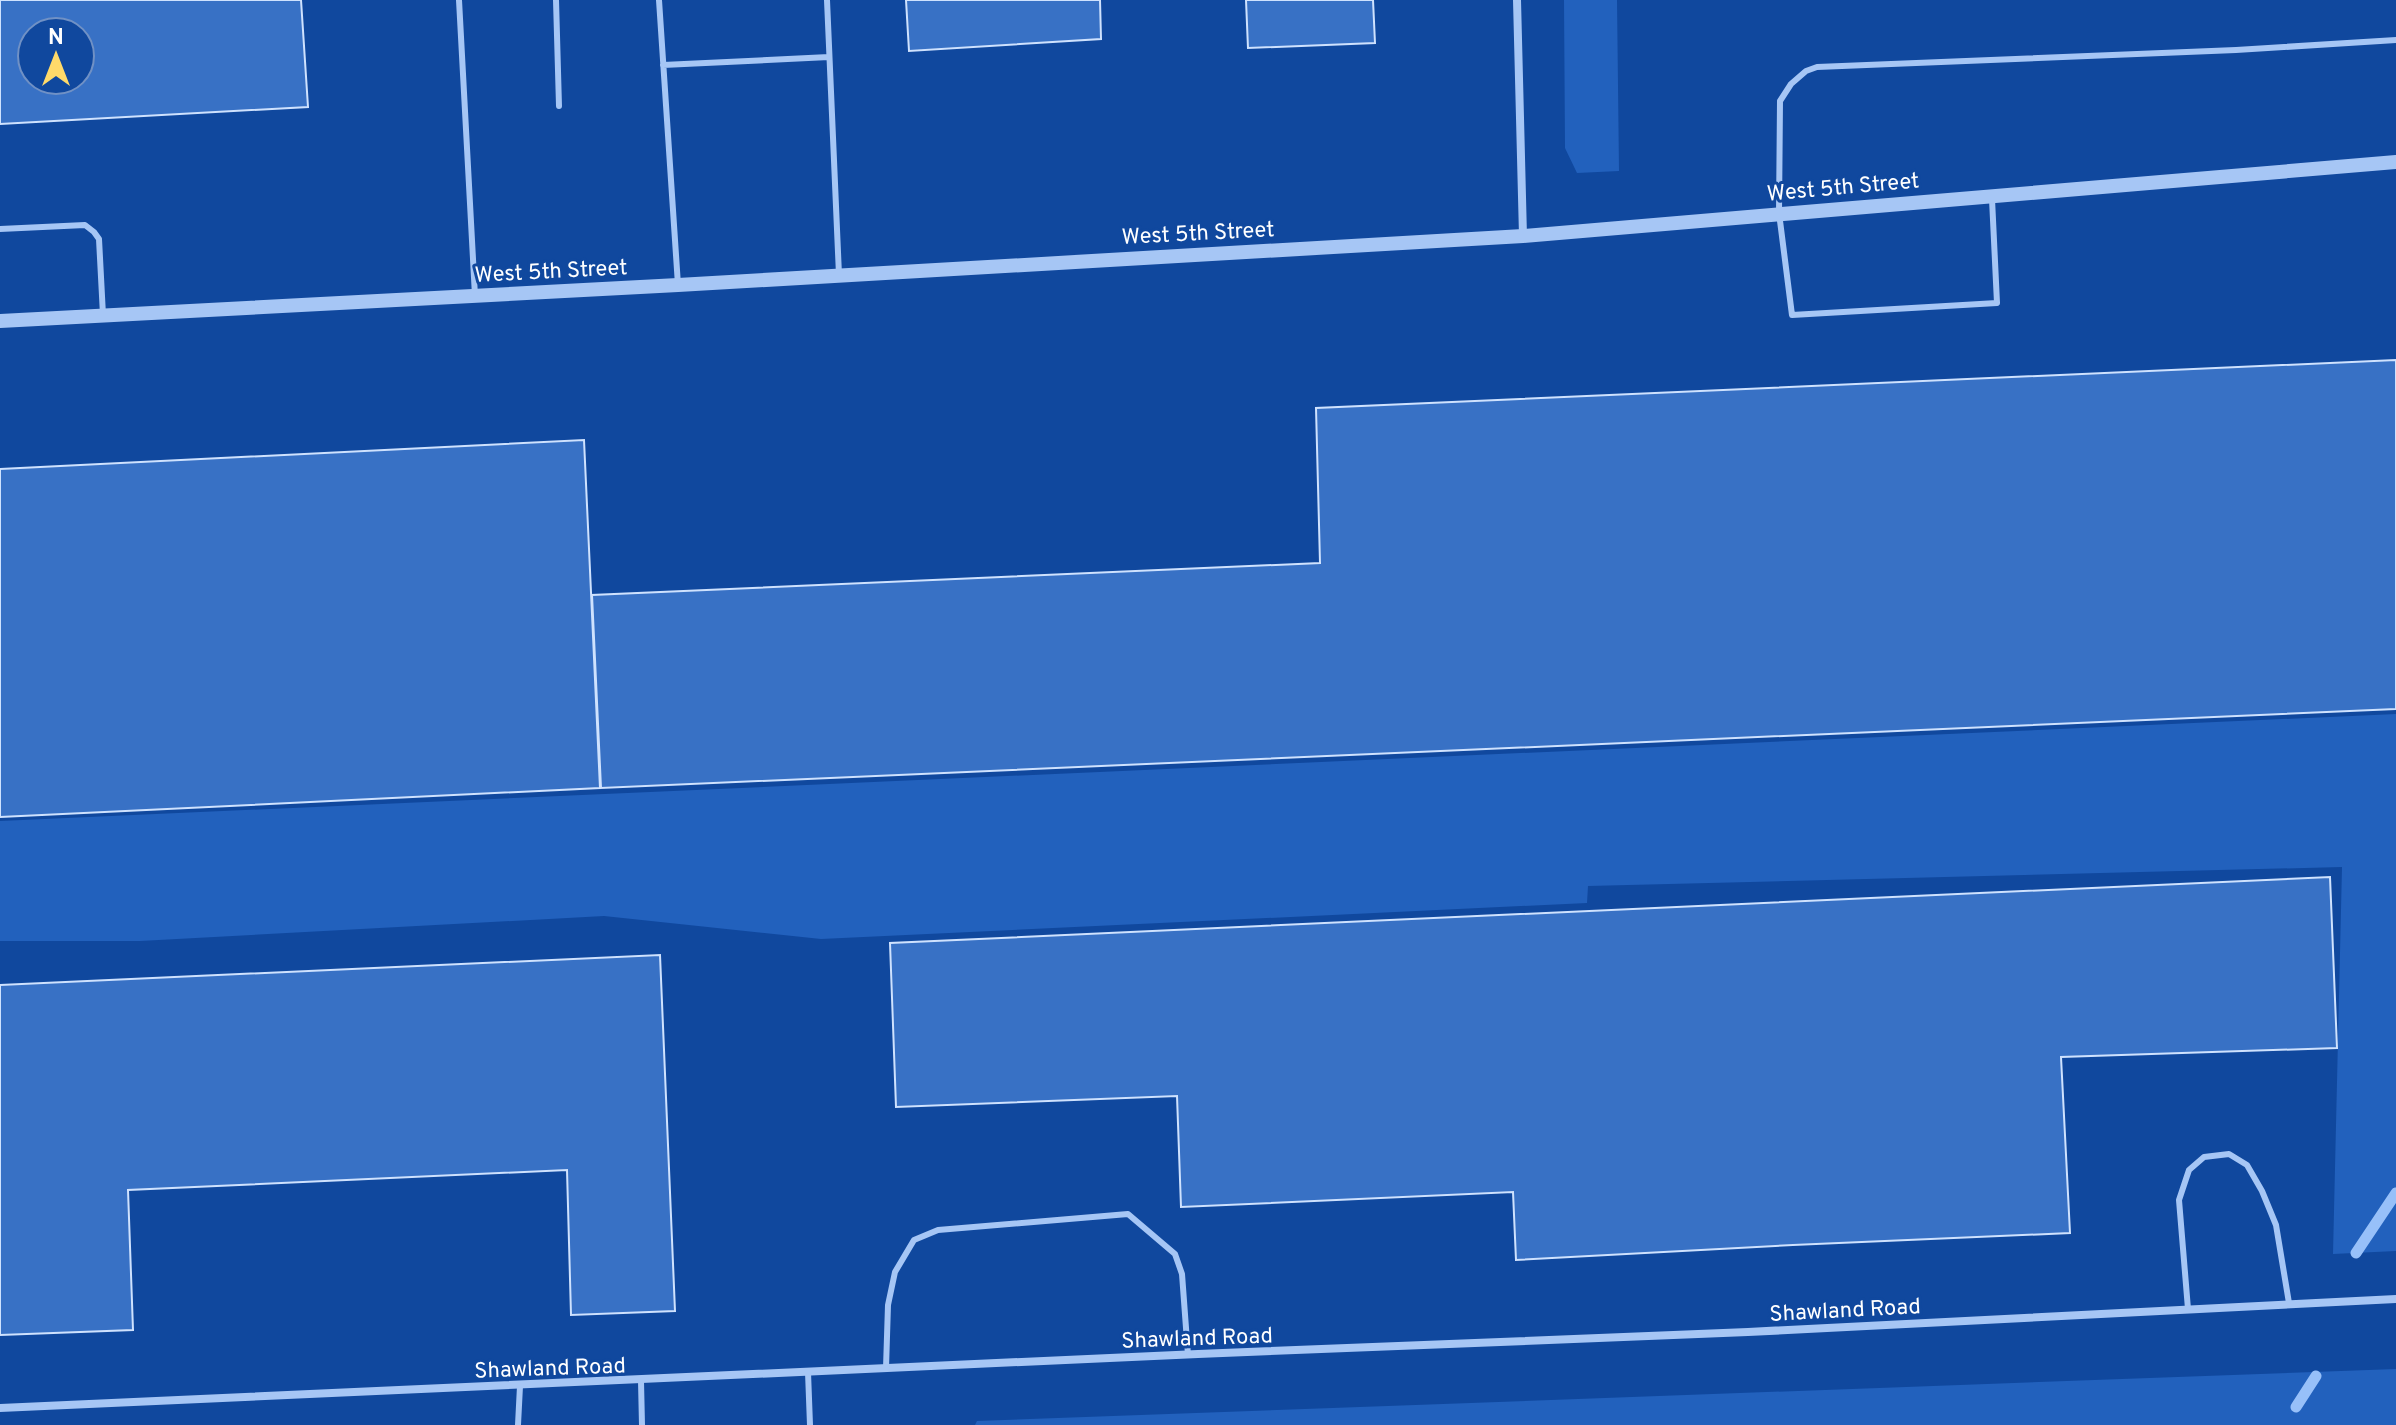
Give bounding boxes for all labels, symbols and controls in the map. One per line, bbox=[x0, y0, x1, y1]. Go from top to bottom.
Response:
north arrow bbox=[16, 16, 96, 96]
text: N bbox=[48, 25, 64, 52]
street label: West 5th Street bbox=[1766, 168, 1921, 209]
street label: West 5th Street bbox=[1121, 217, 1275, 252]
street label: West 5th Street bbox=[474, 255, 628, 290]
street label: Shawland Road bbox=[1769, 1294, 1922, 1329]
street label: Shawland Road bbox=[1121, 1323, 1273, 1356]
street label: Shawland Road bbox=[474, 1353, 626, 1386]

